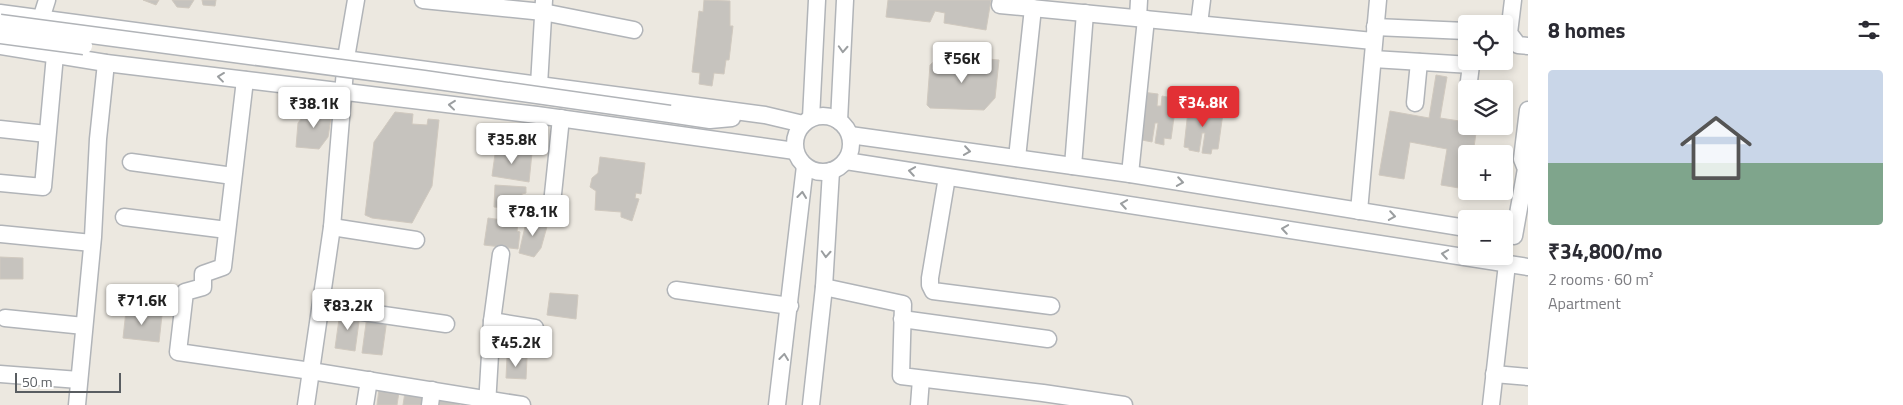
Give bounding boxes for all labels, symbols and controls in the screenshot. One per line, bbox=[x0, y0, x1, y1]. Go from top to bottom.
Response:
text: 8 homes bbox=[1548, 14, 1625, 46]
map controls bbox=[1458, 15, 1513, 265]
button: locate bbox=[1458, 15, 1513, 70]
icon: filters bbox=[1855, 16, 1883, 44]
pin: ₹56K bbox=[932, 42, 992, 84]
one-way arrow bbox=[837, 45, 848, 53]
text: ₹56K bbox=[944, 46, 980, 70]
one-way arrow bbox=[217, 73, 226, 83]
button: layers bbox=[1458, 80, 1513, 135]
pin: ₹38.1K bbox=[273, 86, 355, 129]
pin: ₹34.8K bbox=[1162, 86, 1244, 128]
text: ₹34.8K bbox=[1178, 90, 1228, 114]
text: ₹38.1K bbox=[289, 91, 339, 115]
one-way arrow bbox=[448, 100, 456, 111]
icon: home bbox=[1671, 103, 1761, 193]
pin: ₹35.8K bbox=[471, 122, 553, 165]
text: ₹35.8K bbox=[487, 127, 537, 151]
one-way arrow bbox=[964, 145, 972, 156]
button: + bbox=[1458, 145, 1513, 200]
one-way arrow bbox=[907, 166, 915, 177]
one-way arrow bbox=[1176, 176, 1185, 186]
one-way arrow bbox=[796, 191, 807, 199]
pin: ₹78.1K bbox=[492, 194, 574, 237]
text: ₹78.1K bbox=[508, 199, 558, 223]
one-way arrow bbox=[1120, 199, 1129, 209]
button: − bbox=[1458, 210, 1513, 265]
one-way arrow bbox=[1388, 211, 1397, 221]
one-way arrow bbox=[1280, 225, 1289, 235]
text: ₹34,800/mo bbox=[1548, 235, 1662, 267]
one-way arrow bbox=[1441, 250, 1450, 260]
one-way arrow bbox=[820, 251, 831, 259]
text: 2 rooms · 60 m² bbox=[1548, 267, 1653, 291]
pin: ₹71.6K bbox=[101, 284, 183, 326]
text: ₹71.6K bbox=[117, 288, 167, 312]
pin: ₹83.2K bbox=[307, 288, 389, 331]
text: Apartment bbox=[1548, 291, 1621, 315]
text: ₹83.2K bbox=[323, 293, 373, 317]
pin: ₹45.2K bbox=[475, 326, 557, 368]
text: ₹45.2K bbox=[491, 330, 541, 354]
one-way arrow bbox=[778, 352, 789, 360]
scale bar bbox=[15, 370, 121, 393]
text: 50 m bbox=[22, 371, 52, 392]

